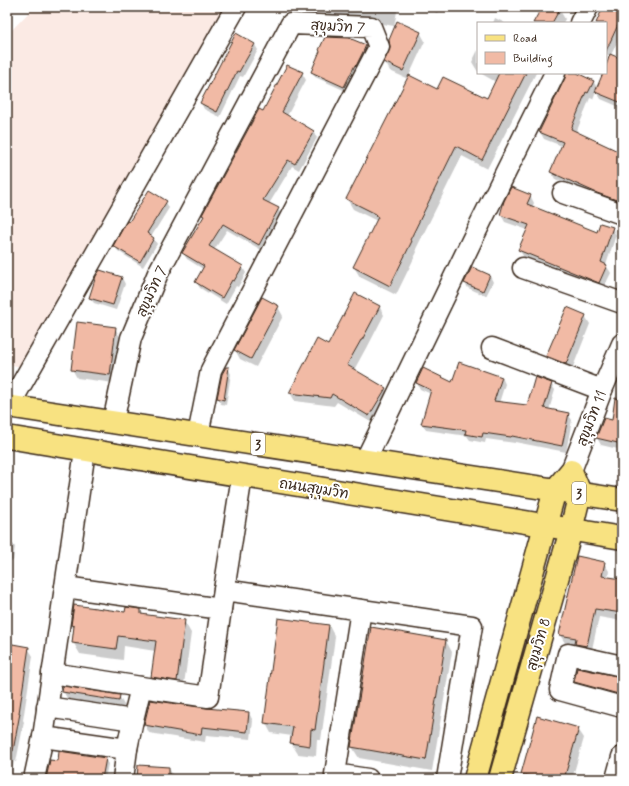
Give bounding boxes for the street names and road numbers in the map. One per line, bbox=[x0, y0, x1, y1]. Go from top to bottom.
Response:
street label: สุขุมวิท 7 bbox=[310, 17, 366, 37]
street label: สุขุมวิท 7 bbox=[133, 262, 171, 320]
street label: สุขุมวิท 11 bbox=[573, 388, 611, 449]
road number: 3 bbox=[251, 433, 265, 455]
street label: ถนนสุขุมวิท bbox=[278, 475, 350, 503]
road number: 3 bbox=[572, 482, 586, 504]
street label: สุขุมวิท 8 bbox=[523, 616, 555, 673]

